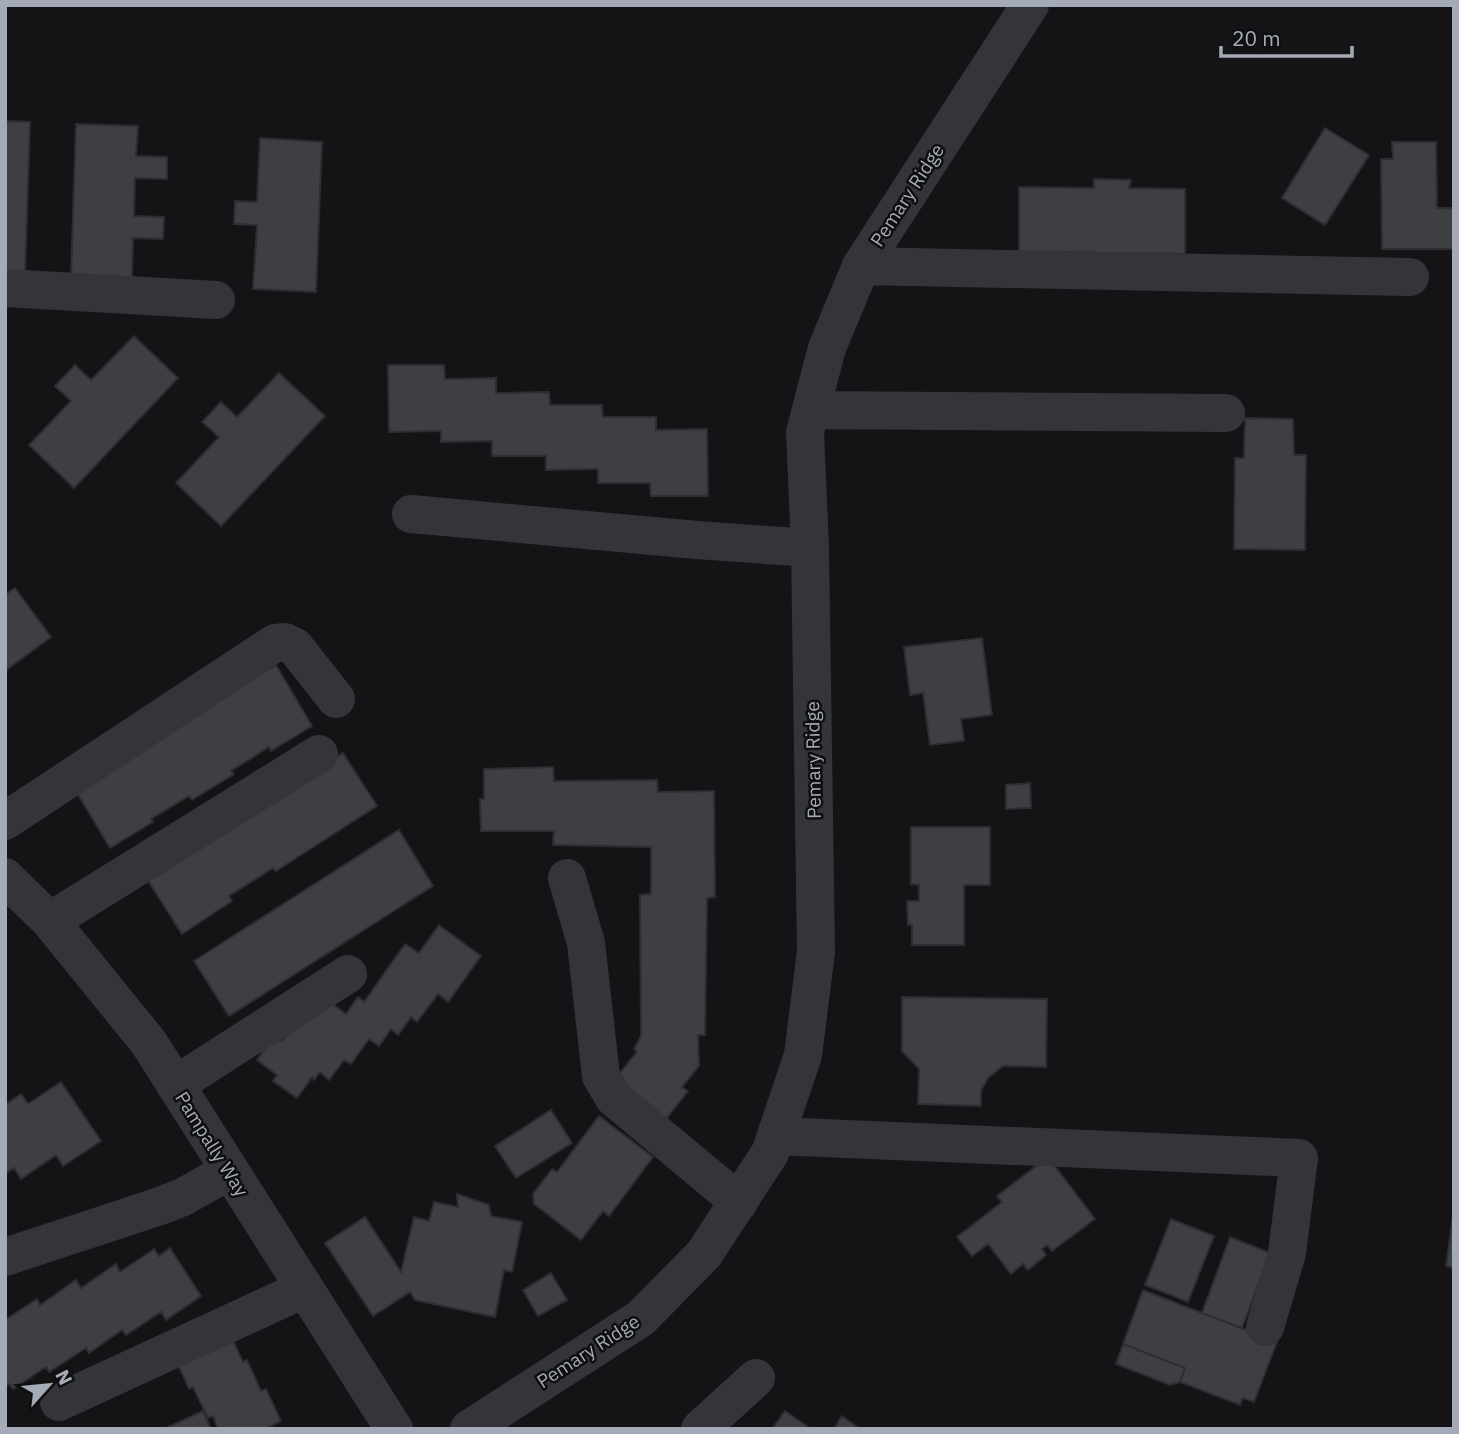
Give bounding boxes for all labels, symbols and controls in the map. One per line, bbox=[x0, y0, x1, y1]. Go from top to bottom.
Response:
scale bar bbox=[1221, 14, 1352, 58]
text: 20 m bbox=[1232, 24, 1281, 52]
street label: Pemary Ridge bbox=[865, 139, 949, 251]
street label: Pemary Ridge bbox=[800, 701, 826, 819]
street label: Pampally Way bbox=[170, 1087, 254, 1201]
street label: Pemary Ridge bbox=[532, 1309, 644, 1393]
north arrow bbox=[14, 1350, 84, 1420]
text: N bbox=[50, 1366, 78, 1389]

